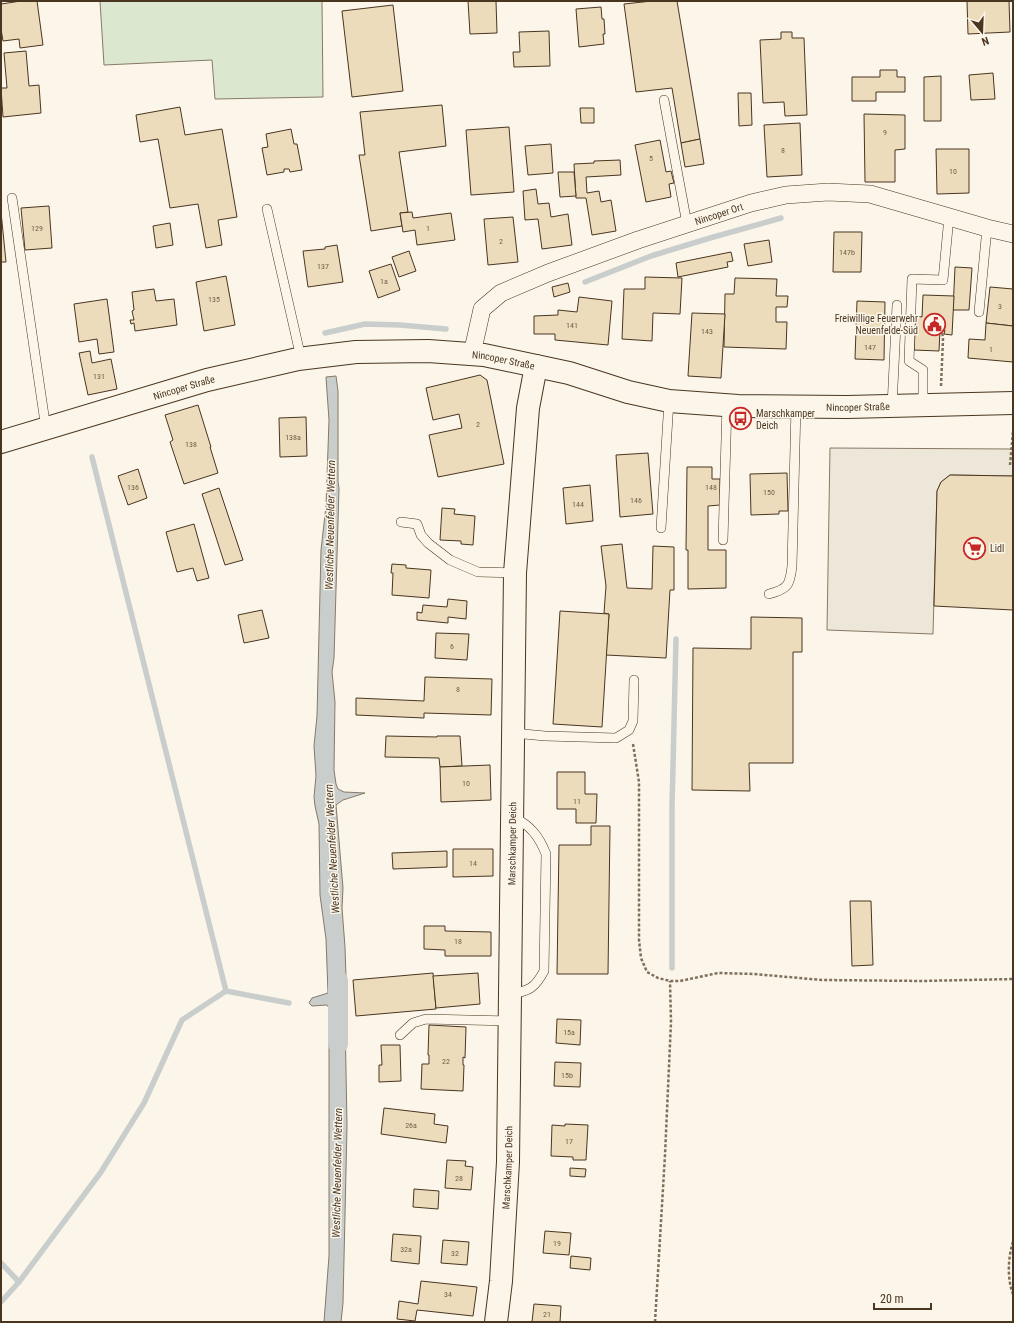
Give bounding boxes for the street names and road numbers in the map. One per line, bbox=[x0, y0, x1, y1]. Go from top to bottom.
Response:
street label: Nincoper Ort bbox=[693, 201, 745, 227]
street label: Nincoper Straße bbox=[472, 349, 536, 372]
street label: Nincoper Straße bbox=[152, 373, 216, 402]
street label: Nincoper Straße bbox=[826, 401, 890, 413]
street label: Marschkamper Deich bbox=[506, 802, 518, 885]
street label: Marschkamper Deich bbox=[500, 1126, 514, 1209]

